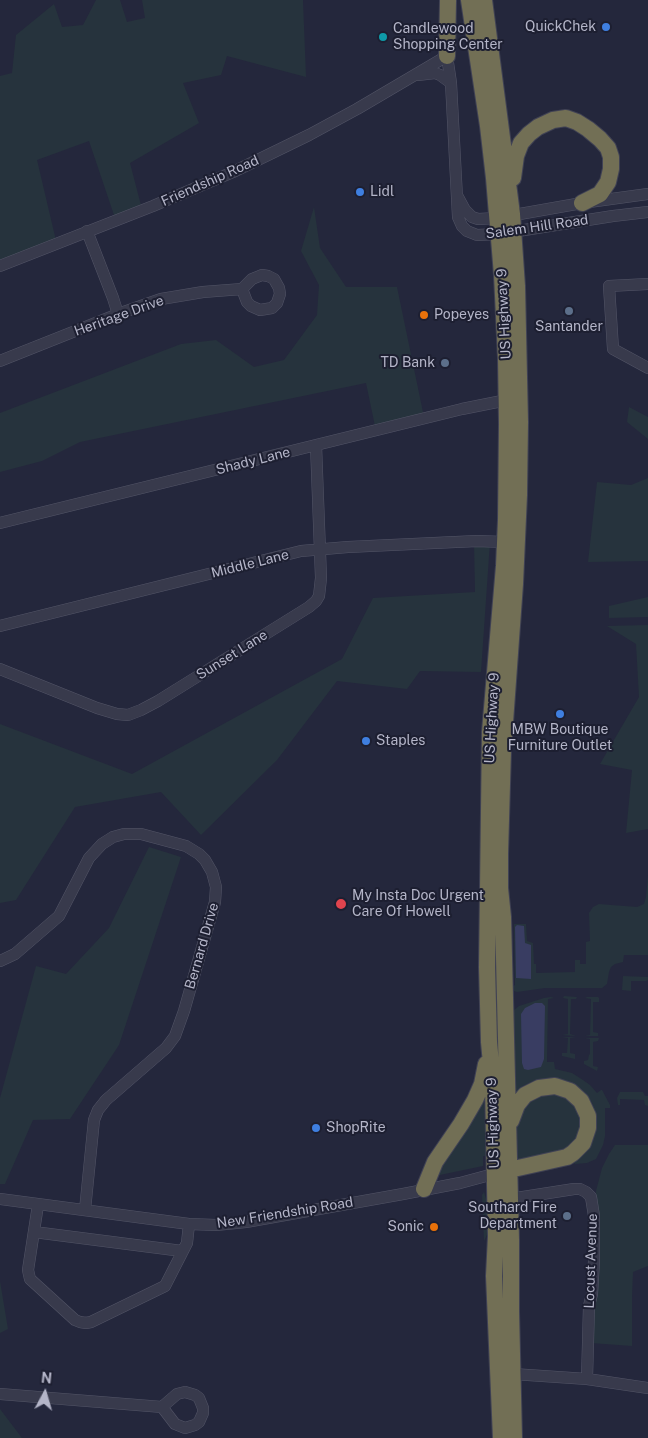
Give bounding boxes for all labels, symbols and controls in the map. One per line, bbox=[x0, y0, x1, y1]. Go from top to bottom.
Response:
place label: QuickChek bbox=[525, 19, 596, 35]
place label: Candlewood Shopping Center bbox=[393, 21, 503, 54]
marker: QuickChek bbox=[600, 21, 612, 33]
marker: Candlewood Shopping Center bbox=[377, 31, 389, 43]
street label: Friendship Road bbox=[159, 152, 261, 210]
place label: Lidl bbox=[370, 184, 394, 200]
marker: Lidl bbox=[354, 186, 366, 198]
street label: Salem Hill Road bbox=[485, 211, 589, 243]
street label: US Highway 9 bbox=[493, 268, 515, 360]
street label: Heritage Drive bbox=[72, 292, 166, 340]
marker: Santander bbox=[563, 305, 575, 317]
place label: Popeyes bbox=[434, 307, 489, 323]
marker: Popeyes bbox=[418, 309, 430, 321]
place label: Santander bbox=[535, 319, 603, 335]
place label: TD Bank bbox=[381, 355, 435, 371]
marker: TD Bank bbox=[439, 357, 451, 369]
street label: Shady Lane bbox=[214, 444, 292, 478]
street label: Middle Lane bbox=[209, 546, 291, 582]
street label: Sunset Lane bbox=[193, 626, 271, 684]
street label: US Highway 9 bbox=[481, 672, 503, 764]
marker: MBW Boutique Furniture Outlet bbox=[554, 708, 566, 720]
place label: MBW Boutique Furniture Outlet bbox=[508, 722, 612, 754]
place label: Staples bbox=[376, 733, 425, 749]
marker: Staples bbox=[360, 735, 372, 747]
place label: My Insta Doc Urgent Care Of Howell bbox=[352, 888, 484, 920]
marker: My Insta Doc Urgent Care Of Howell bbox=[334, 897, 348, 911]
street label: Bernard Drive bbox=[182, 901, 222, 991]
street label: US Highway 9 bbox=[483, 1077, 503, 1169]
place label: ShopRite bbox=[326, 1120, 386, 1136]
marker: ShopRite bbox=[310, 1122, 322, 1134]
street label: New Friendship Road bbox=[216, 1194, 354, 1232]
place label: Southard Fire Department bbox=[468, 1200, 557, 1232]
marker: Southard Fire Department bbox=[561, 1210, 573, 1222]
street label: Locust Avenue bbox=[581, 1213, 601, 1309]
place label: Sonic bbox=[388, 1219, 424, 1235]
marker: Sonic bbox=[428, 1221, 440, 1233]
north arrow bbox=[20, 1368, 70, 1418]
text: N bbox=[40, 1370, 53, 1387]

